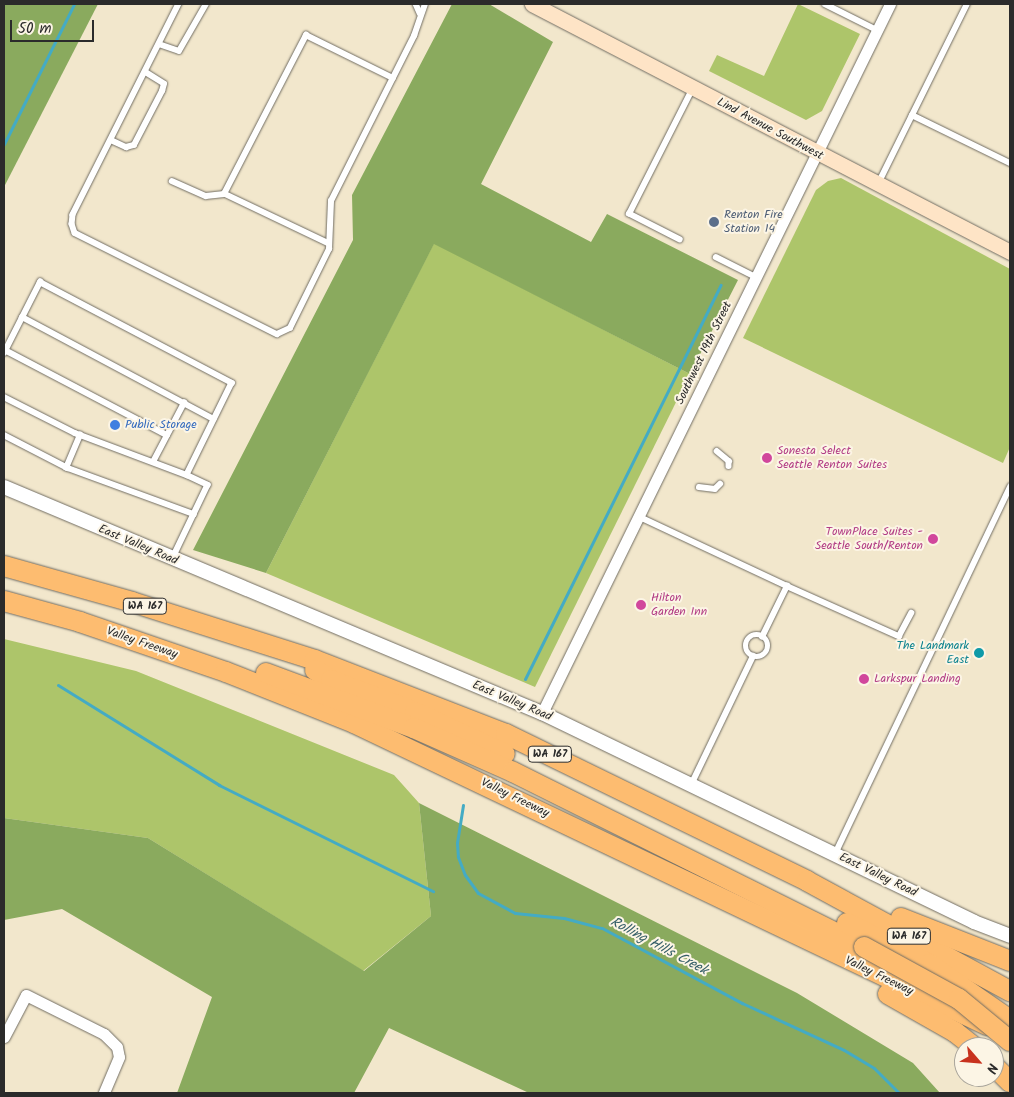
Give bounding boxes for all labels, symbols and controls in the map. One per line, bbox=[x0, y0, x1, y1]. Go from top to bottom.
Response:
scale bar bbox=[12, 10, 96, 42]
text: 50 m bbox=[18, 17, 52, 41]
street label: Lind Avenue Southwest bbox=[714, 95, 826, 163]
place label: Renton Fire Station 14 bbox=[724, 208, 783, 236]
marker: Renton Fire Station 14 bbox=[708, 216, 720, 228]
street label: Southwest 19th Street bbox=[673, 299, 735, 407]
place label: Public Storage bbox=[125, 418, 197, 432]
marker: Public Storage bbox=[109, 419, 121, 431]
place label: Sonesta Select Seattle Renton Suites bbox=[777, 444, 887, 472]
marker: Sonesta Select Seattle Renton Suites bbox=[761, 452, 773, 464]
street label: East Valley Road bbox=[96, 522, 180, 568]
place label: TownPlace Suites - Seattle South/Renton bbox=[815, 525, 923, 553]
marker: TownPlace Suites - Seattle South/Renton bbox=[927, 533, 939, 545]
place label: Hilton Garden Inn bbox=[651, 591, 707, 619]
road number: WA 167 bbox=[122, 598, 168, 614]
marker: Hilton Garden Inn bbox=[635, 599, 647, 611]
street label: Valley Freeway bbox=[105, 624, 179, 662]
place label: The Landmark East bbox=[897, 639, 969, 667]
marker: The Landmark East bbox=[973, 647, 985, 659]
place label: Larkspur Landing bbox=[874, 672, 961, 686]
marker: Larkspur Landing bbox=[858, 673, 870, 685]
street label: East Valley Road bbox=[470, 678, 554, 724]
road number: WA 167 bbox=[528, 746, 572, 762]
street label: Valley Freeway bbox=[479, 775, 551, 821]
street label: East Valley Road bbox=[837, 850, 919, 900]
water label: Rolling Hills Creek bbox=[607, 913, 711, 979]
road number: WA 167 bbox=[886, 928, 932, 944]
street label: Valley Freeway bbox=[843, 953, 915, 999]
north arrow bbox=[954, 1037, 1004, 1087]
text: N bbox=[980, 1059, 1003, 1077]

